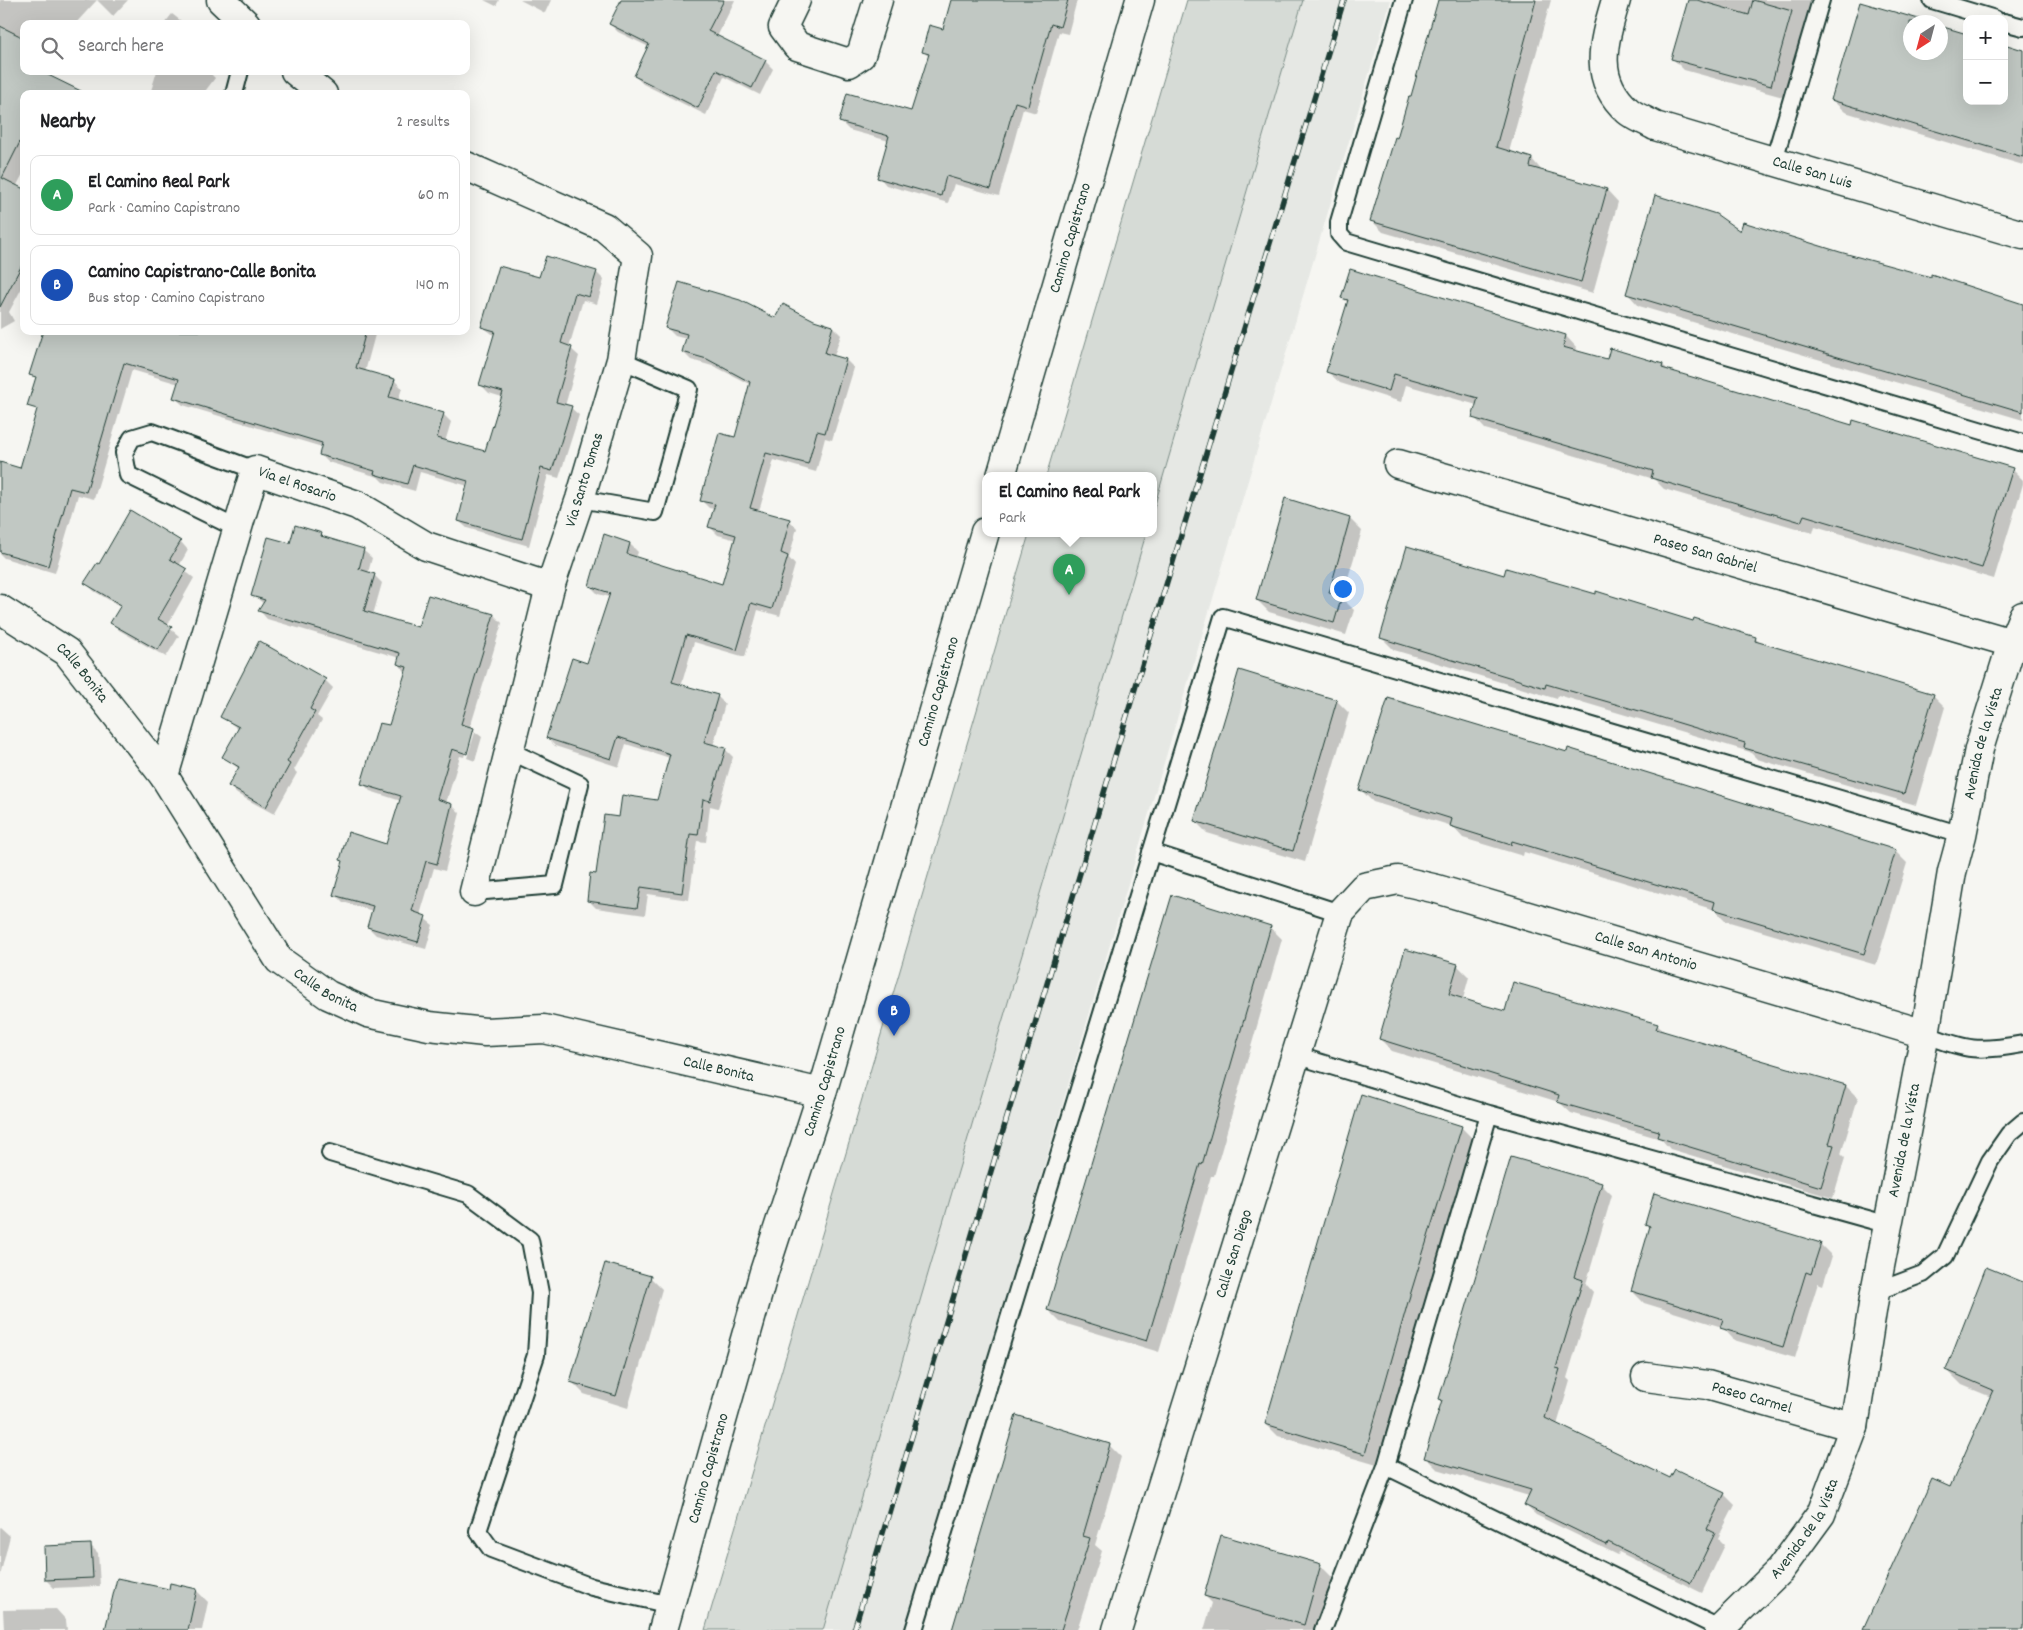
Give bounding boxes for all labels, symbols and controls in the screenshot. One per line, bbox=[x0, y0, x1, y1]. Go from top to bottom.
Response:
north arrow bbox=[1903, 15, 1948, 60]
map controls bbox=[1963, 15, 2008, 105]
button: + bbox=[1963, 15, 2008, 60]
search box bbox=[20, 20, 470, 75]
icon: search bbox=[38, 34, 66, 62]
text: Search here bbox=[78, 34, 164, 61]
button: − bbox=[1963, 60, 2008, 105]
text: Nearby bbox=[40, 108, 95, 138]
text: 2 results bbox=[396, 111, 450, 134]
street label: Calle San Luis bbox=[1770, 150, 1856, 195]
text: El Camino Real Park bbox=[88, 170, 230, 197]
street label: Camino Capistrano bbox=[1044, 180, 1098, 296]
text: A bbox=[53, 184, 61, 207]
text: 60 m bbox=[418, 184, 449, 207]
text: Park · Camino Capistrano bbox=[88, 197, 240, 220]
text: Camino Capistrano-Calle Bonita bbox=[88, 260, 315, 287]
text: B bbox=[53, 274, 61, 297]
text: 140 m bbox=[415, 274, 449, 297]
text: Bus stop · Camino Capistrano bbox=[88, 287, 265, 310]
street label: Via Santo Tomas bbox=[560, 430, 610, 530]
street label: Via el Rosario bbox=[255, 460, 340, 509]
popup bbox=[982, 472, 1157, 537]
text: El Camino Real Park bbox=[999, 480, 1140, 507]
text: Park bbox=[999, 507, 1026, 530]
street label: Paseo San Gabriel bbox=[1650, 528, 1760, 580]
pin: A bbox=[1053, 554, 1085, 595]
your location bbox=[1330, 576, 1356, 602]
street label: Camino Capistrano bbox=[912, 634, 966, 750]
street label: Calle Bonita bbox=[52, 637, 114, 708]
street label: Avenida de la Vista bbox=[1958, 684, 2009, 802]
street label: Calle San Antonio bbox=[1592, 925, 1700, 977]
street label: Calle Bonita bbox=[288, 962, 362, 1019]
pin: B bbox=[878, 995, 910, 1036]
street label: Camino Capistrano bbox=[797, 1024, 852, 1139]
street label: Calle Bonita bbox=[681, 1050, 757, 1089]
street label: Avenida de la Vista bbox=[1882, 1081, 1927, 1199]
street label: Calle San Diego bbox=[1209, 1207, 1259, 1301]
street label: Paseo Carmel bbox=[1709, 1375, 1795, 1420]
street label: Camino Capistrano bbox=[682, 1410, 735, 1526]
street label: Avenida de la Vista bbox=[1765, 1475, 1845, 1585]

